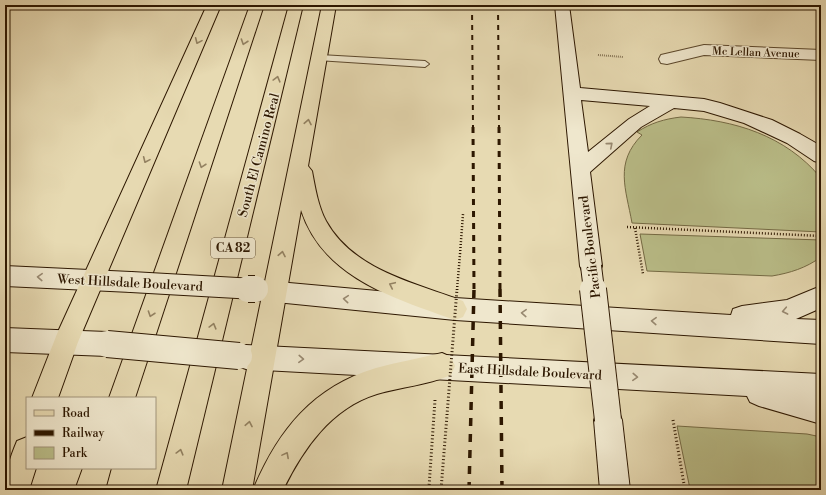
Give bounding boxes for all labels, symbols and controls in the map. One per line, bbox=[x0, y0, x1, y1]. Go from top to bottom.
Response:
one-way arrow bbox=[195, 36, 203, 44]
one-way arrow bbox=[241, 38, 249, 45]
street label: Mc Lellan Avenue bbox=[712, 44, 800, 62]
one-way arrow bbox=[272, 75, 281, 82]
street label: South El Camino Real bbox=[235, 91, 283, 219]
one-way arrow bbox=[303, 119, 311, 125]
one-way arrow bbox=[605, 143, 613, 150]
one-way arrow bbox=[143, 155, 151, 163]
one-way arrow bbox=[198, 161, 207, 168]
street label: Pacific Boulevard bbox=[576, 194, 604, 299]
road number: CA 82 bbox=[211, 238, 255, 258]
one-way arrow bbox=[277, 251, 286, 258]
street label: West Hillsdale Boulevard bbox=[56, 271, 204, 295]
one-way arrow bbox=[37, 273, 43, 282]
one-way arrow bbox=[389, 282, 396, 290]
one-way arrow bbox=[343, 295, 349, 304]
one-way arrow bbox=[782, 306, 788, 315]
one-way arrow bbox=[521, 309, 527, 318]
one-way arrow bbox=[147, 311, 155, 318]
one-way arrow bbox=[651, 317, 657, 325]
one-way arrow bbox=[208, 323, 217, 330]
one-way arrow bbox=[298, 355, 304, 364]
street label: East Hillsdale Boulevard bbox=[458, 360, 603, 384]
one-way arrow bbox=[632, 373, 638, 381]
legend bbox=[26, 397, 156, 469]
text: Road bbox=[62, 406, 90, 421]
one-way arrow bbox=[244, 421, 253, 427]
text: Railway bbox=[62, 426, 104, 441]
text: Park bbox=[62, 446, 88, 461]
one-way arrow bbox=[176, 449, 184, 455]
one-way arrow bbox=[281, 452, 289, 459]

